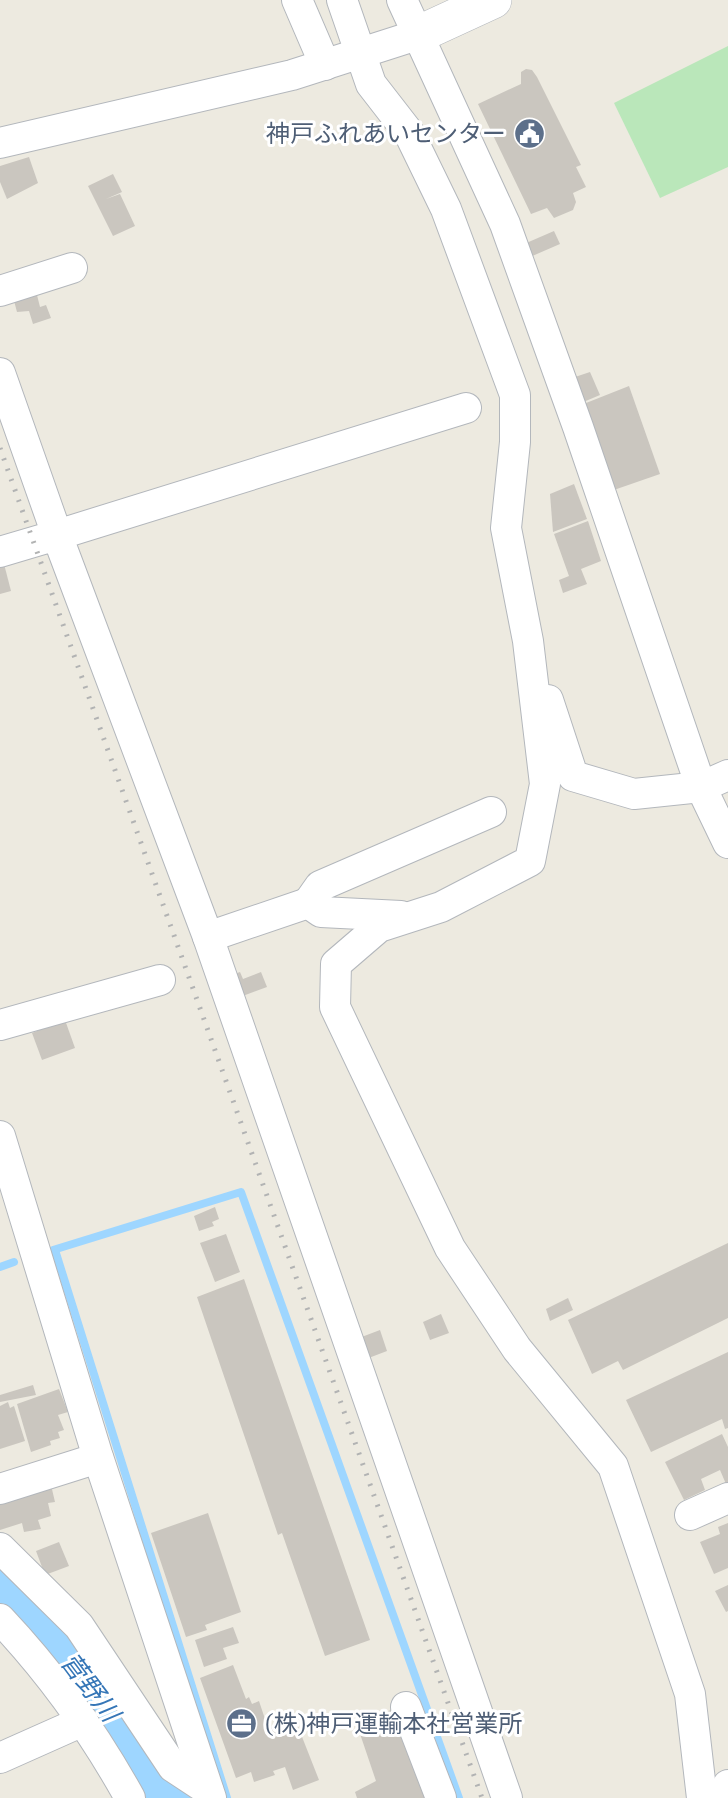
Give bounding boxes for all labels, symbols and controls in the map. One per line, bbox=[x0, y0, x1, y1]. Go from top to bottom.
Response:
public building icon: 神戸ふれあいセンター bbox=[512, 117, 546, 151]
place label: 神戸ふれあいセンター bbox=[266, 118, 506, 147]
water label: 菅野川 bbox=[55, 1646, 129, 1729]
office icon: (株)神戸運輸本社営業所 bbox=[225, 1707, 259, 1741]
place label: (株)神戸運輸本社営業所 bbox=[265, 1708, 522, 1737]

